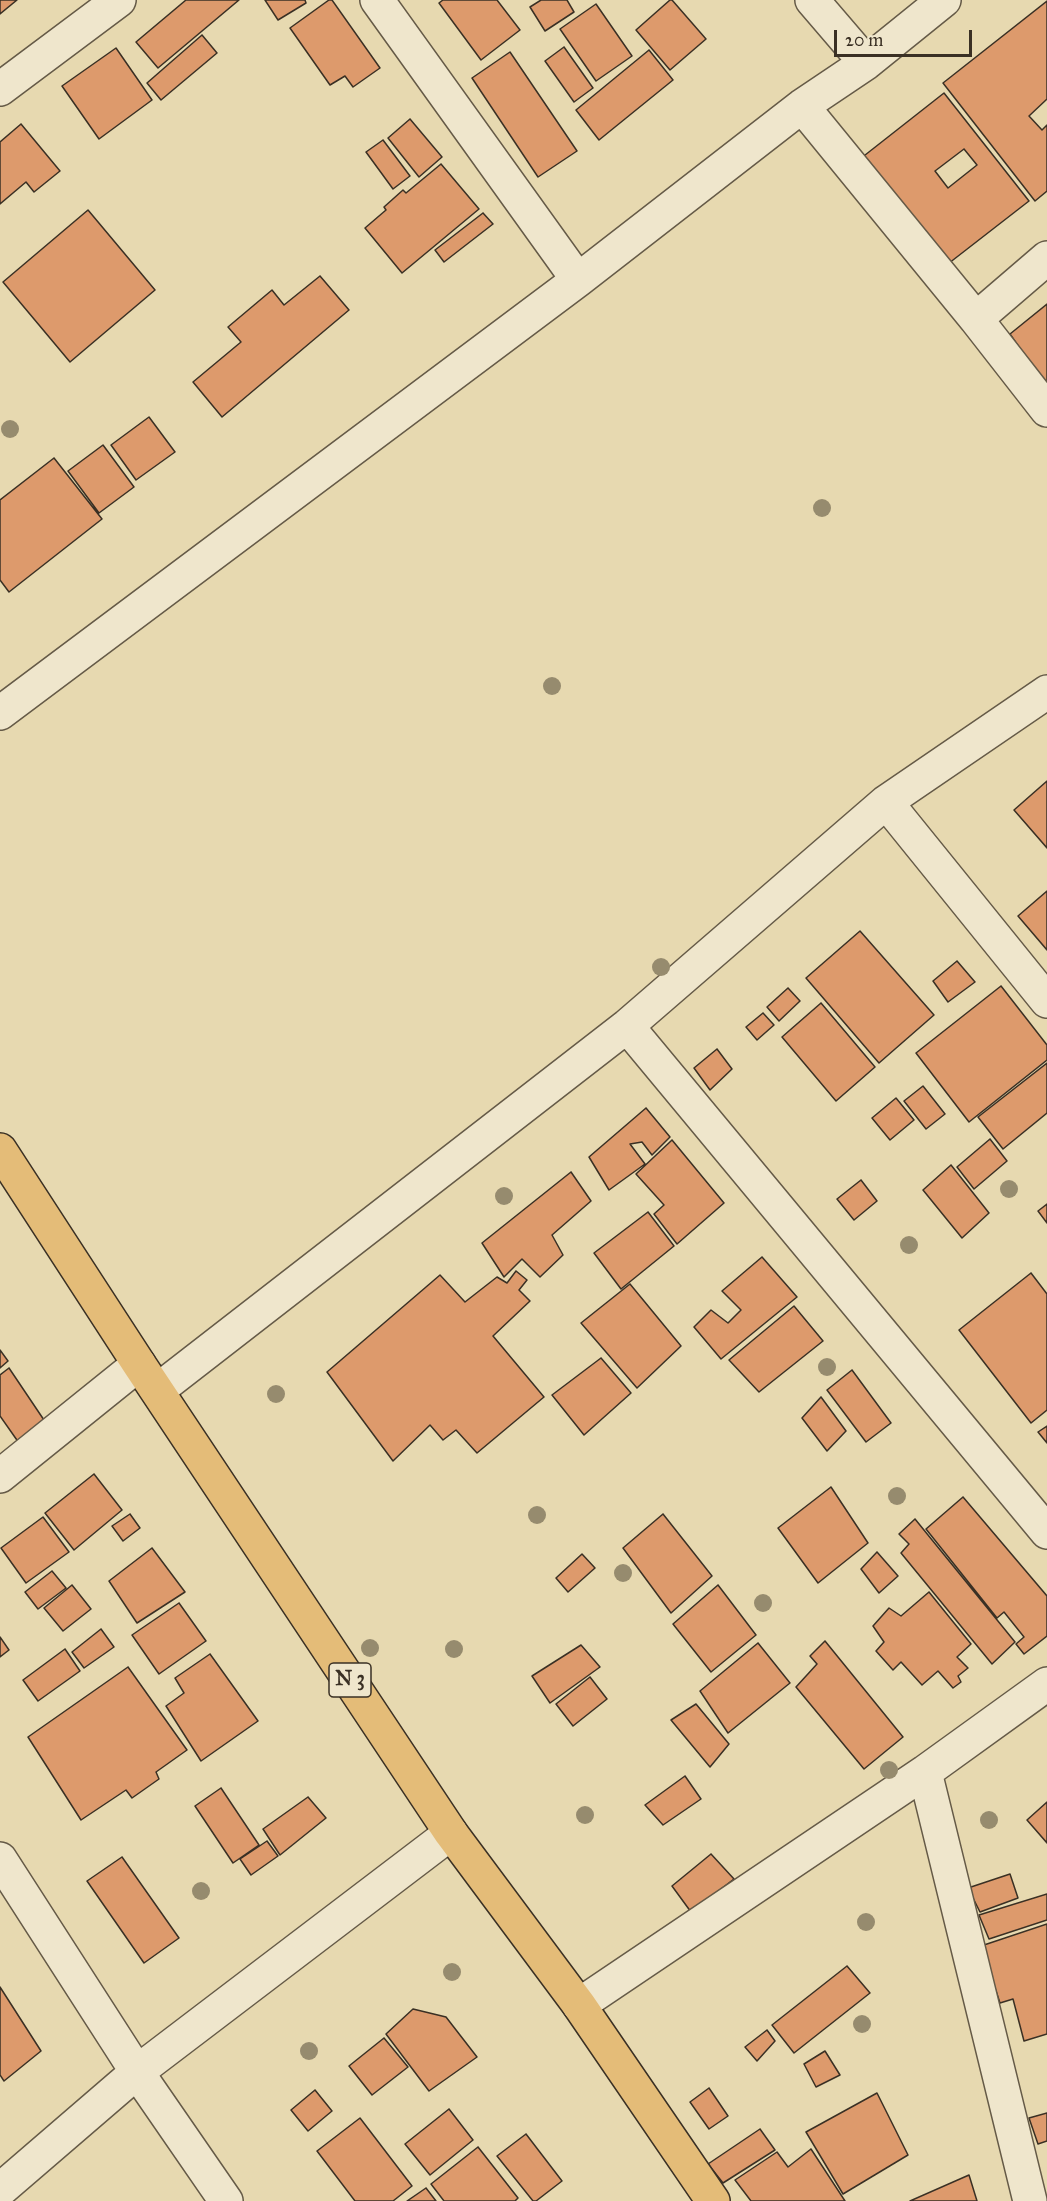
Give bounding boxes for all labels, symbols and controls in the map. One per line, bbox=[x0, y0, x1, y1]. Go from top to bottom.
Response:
scale bar bbox=[837, 18, 975, 56]
text: 20 m bbox=[845, 29, 883, 51]
road number: N 3 bbox=[329, 1663, 371, 1697]

